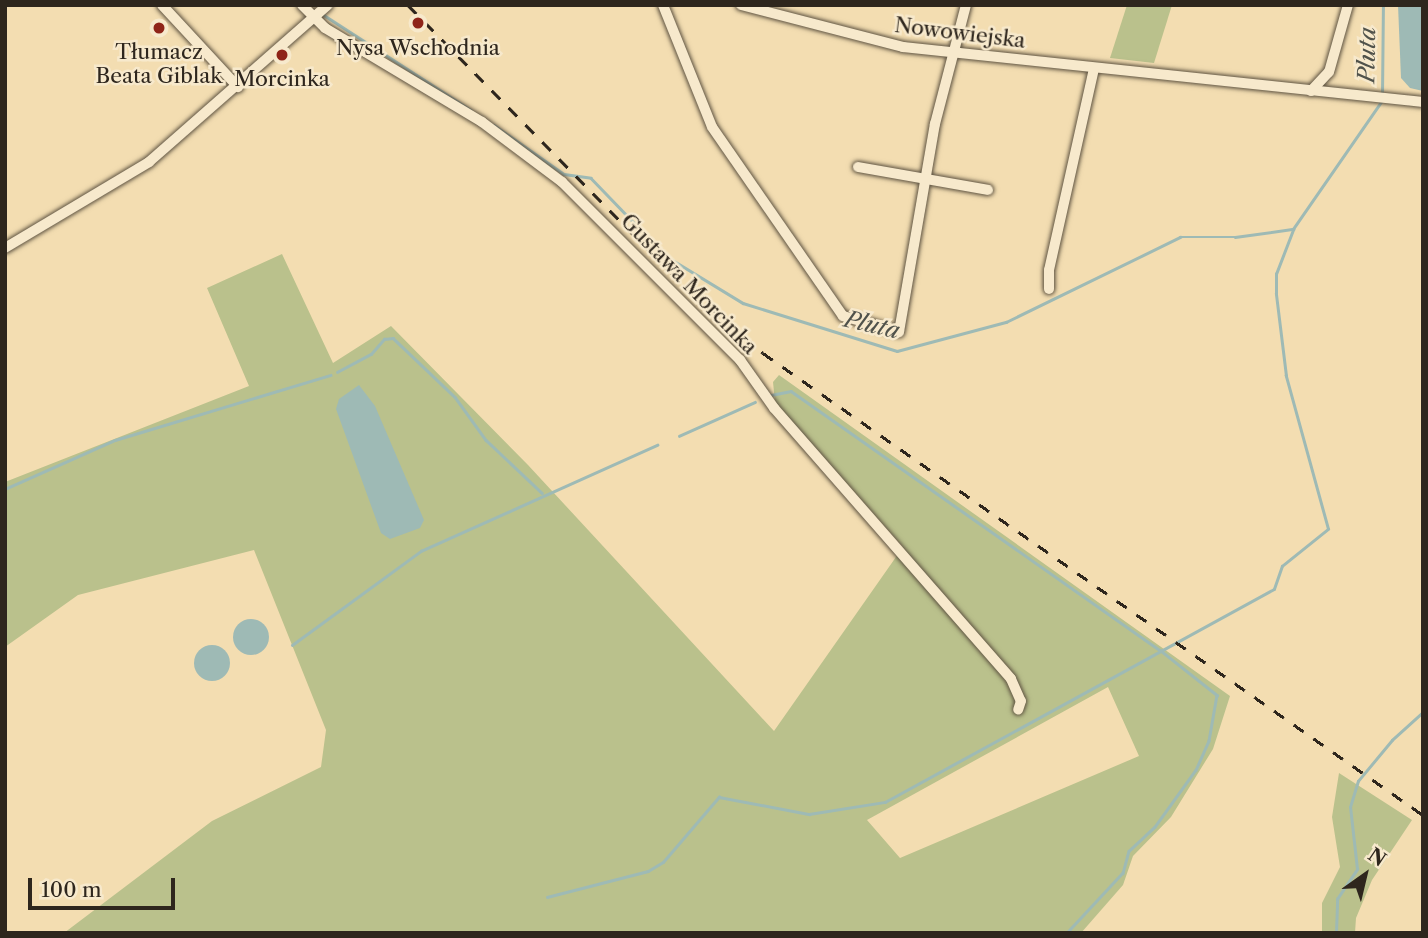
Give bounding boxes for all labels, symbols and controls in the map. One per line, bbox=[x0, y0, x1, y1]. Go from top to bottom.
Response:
street label: Nowowiejska bbox=[893, 12, 1027, 54]
marker: Nysa Wschodnia bbox=[408, 13, 428, 33]
marker: Tłumacz Beata Giblak bbox=[151, 20, 167, 36]
water label: Pluta bbox=[1353, 27, 1381, 83]
place label: Nysa Wschodnia bbox=[336, 35, 500, 61]
place label: Tłumacz Beata Giblak bbox=[95, 39, 223, 89]
marker: Morcinka bbox=[274, 47, 290, 63]
place label: Morcinka bbox=[234, 66, 330, 92]
street label: Gustawa Morcinka bbox=[615, 208, 763, 360]
water label: Pluta bbox=[842, 305, 902, 345]
north arrow bbox=[1330, 840, 1400, 910]
text: N bbox=[1364, 843, 1390, 871]
scale bar bbox=[32, 864, 178, 908]
text: 100 m bbox=[41, 877, 102, 902]

